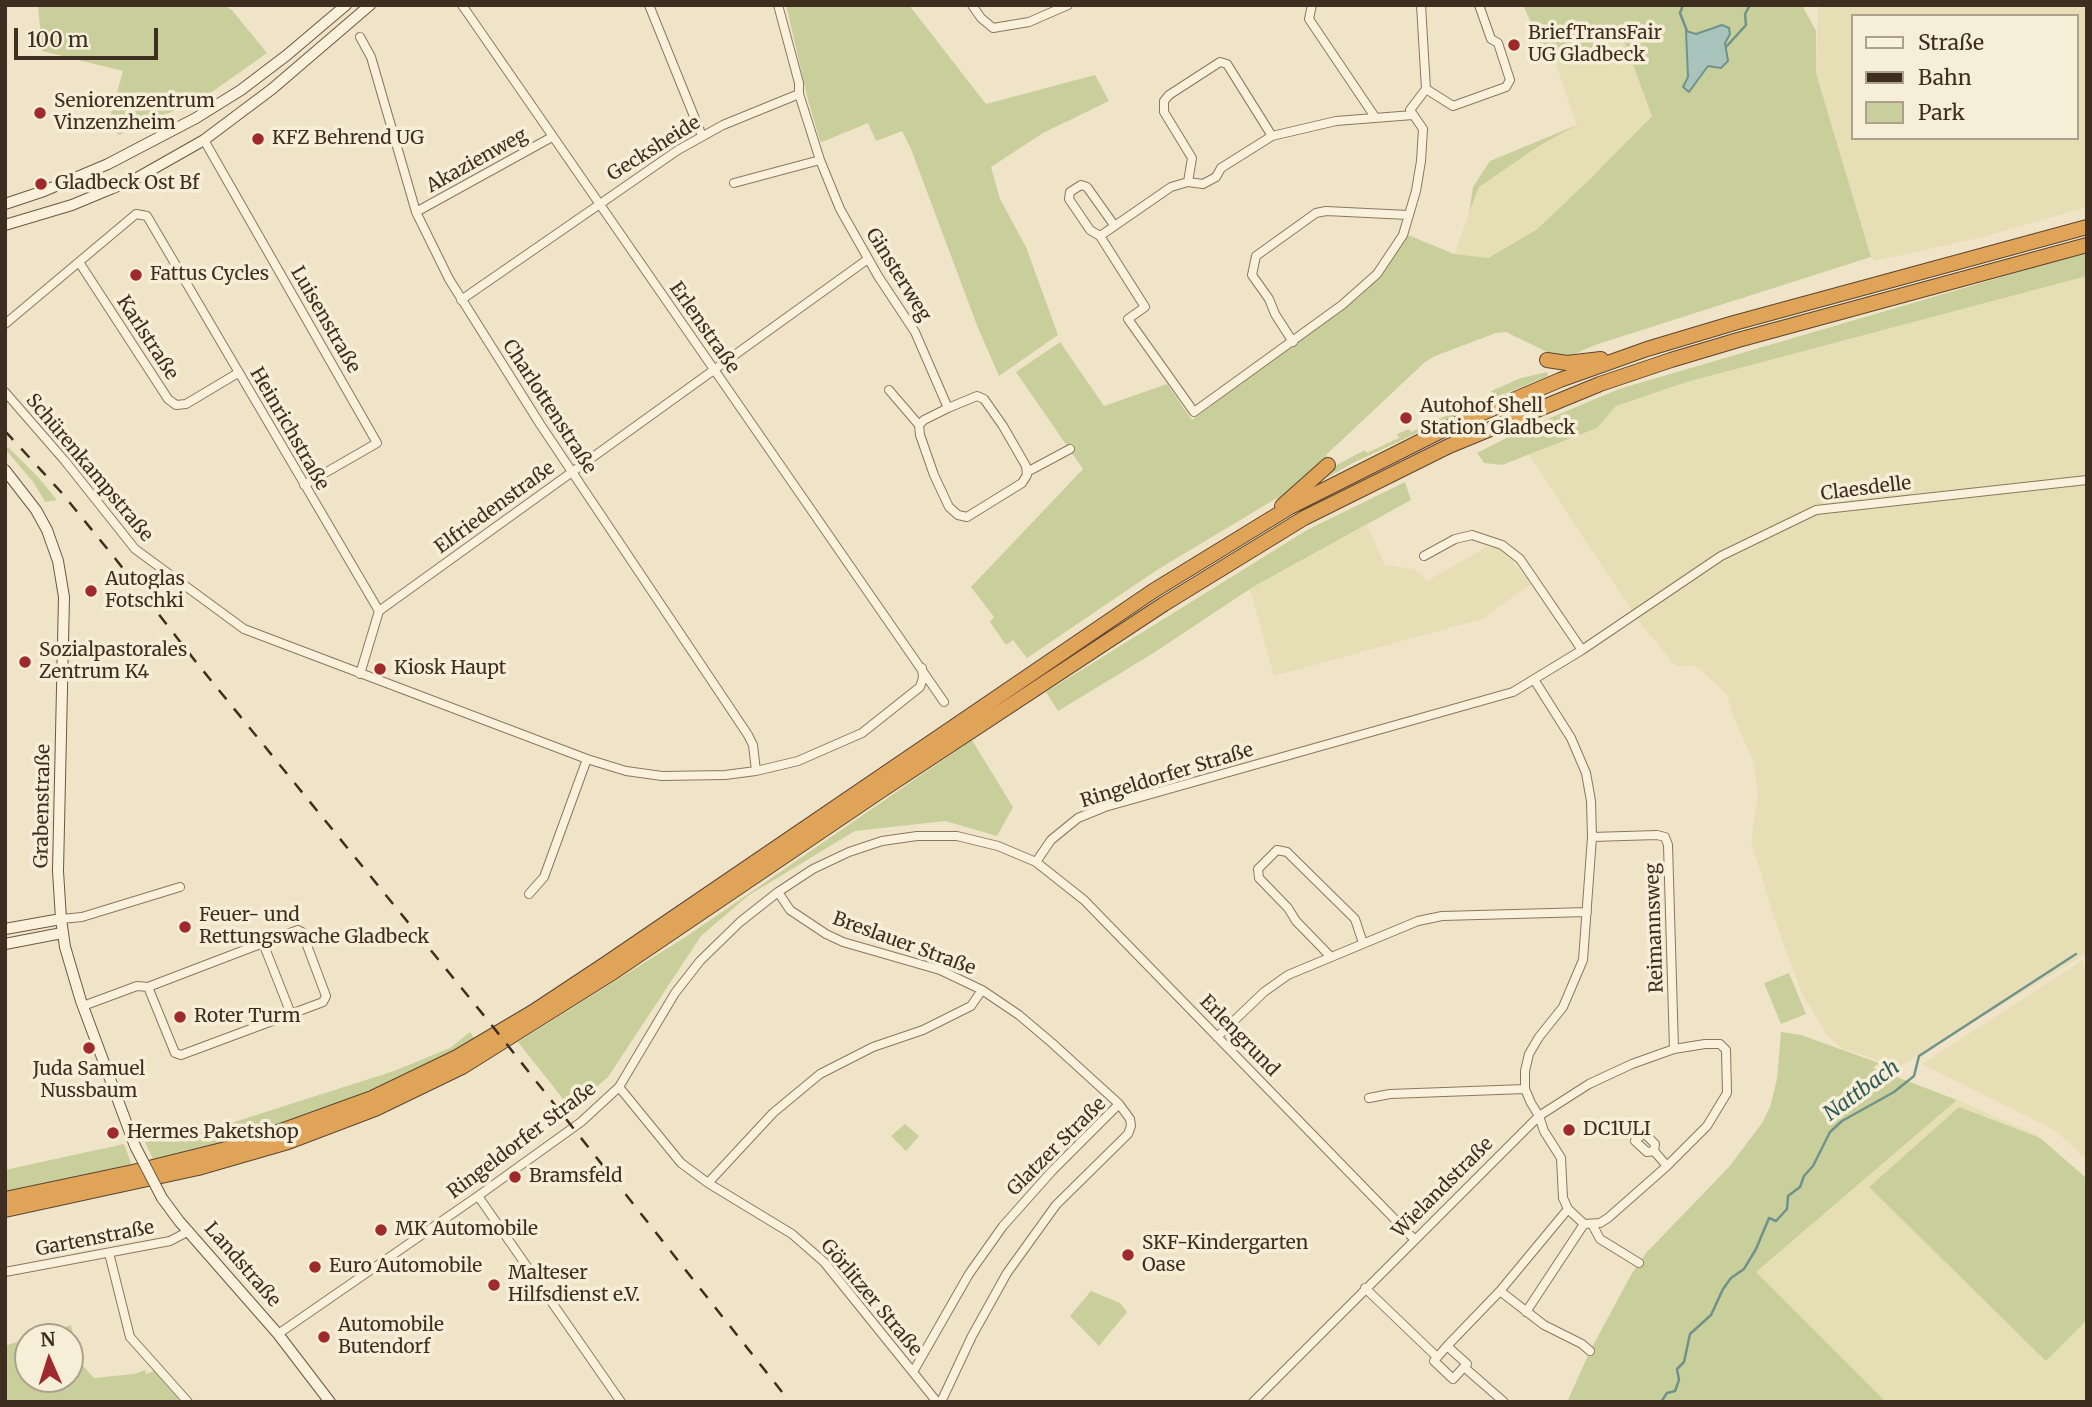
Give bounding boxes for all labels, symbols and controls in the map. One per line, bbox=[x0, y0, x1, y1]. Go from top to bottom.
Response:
scale bar bbox=[18, 14, 161, 58]
legend bbox=[1850, 14, 2078, 140]
place label: BriefTransFair UG Gladbeck bbox=[1528, 23, 1662, 67]
text: 100 m bbox=[27, 26, 89, 53]
text: Straße bbox=[1918, 29, 1984, 56]
marker: BriefTransFair UG Gladbeck bbox=[1506, 37, 1522, 53]
text: Bahn bbox=[1918, 64, 1972, 91]
place label: Seniorenzentrum Vinzenzheim bbox=[54, 91, 215, 135]
text: Park bbox=[1918, 99, 1965, 126]
marker: Seniorenzentrum Vinzenzheim bbox=[32, 105, 48, 121]
street label: Gecksheide bbox=[603, 112, 705, 186]
street label: Akazienweg bbox=[423, 124, 531, 198]
place label: KFZ Behrend UG bbox=[272, 128, 424, 150]
marker: KFZ Behrend UG bbox=[250, 131, 266, 147]
place label: Gladbeck Ost Bf bbox=[55, 173, 199, 195]
marker: Gladbeck Ost Bf bbox=[33, 176, 49, 192]
street label: Ginsterweg bbox=[860, 224, 936, 326]
street label: Luisenstraße bbox=[285, 263, 365, 377]
place label: Fattus Cycles bbox=[150, 264, 269, 286]
marker: Fattus Cycles bbox=[128, 267, 144, 283]
street label: Erlenstraße bbox=[664, 278, 744, 378]
street label: Karlstraße bbox=[111, 292, 183, 384]
street label: Charlottenstraße bbox=[497, 336, 601, 478]
street label: Heinrichstraße bbox=[245, 364, 333, 494]
street label: Schürenkampstraße bbox=[21, 390, 157, 546]
place label: Autohof Shell Station Gladbeck bbox=[1420, 396, 1575, 440]
marker: Autohof Shell Station Gladbeck bbox=[1398, 410, 1414, 426]
street label: Elfriedenstraße bbox=[431, 457, 559, 559]
street label: Claesdelle bbox=[1819, 472, 1913, 506]
place label: Autoglas Fotschki bbox=[105, 569, 185, 613]
marker: Autoglas Fotschki bbox=[83, 583, 99, 599]
place label: Sozialpastorales Zentrum K4 bbox=[39, 640, 187, 684]
marker: Sozialpastorales Zentrum K4 bbox=[17, 654, 33, 670]
place label: Kiosk Haupt bbox=[394, 658, 506, 680]
marker: Kiosk Haupt bbox=[372, 661, 388, 677]
street label: Ringeldorfer Straße bbox=[1078, 739, 1256, 813]
street label: Grabenstraße bbox=[31, 744, 55, 868]
street label: Reimannsweg bbox=[1641, 863, 1669, 993]
place label: Feuer- und Rettungswache Gladbeck bbox=[199, 905, 429, 949]
street label: Breslauer Straße bbox=[829, 908, 979, 980]
marker: Feuer- und Rettungswache Gladbeck bbox=[177, 919, 193, 935]
street label: Erlengrund bbox=[1195, 991, 1283, 1081]
place label: Roter Turm bbox=[194, 1006, 301, 1028]
marker: Roter Turm bbox=[172, 1009, 188, 1025]
marker: Juda Samuel Nussbaum bbox=[81, 1040, 97, 1056]
water label: Nattbach bbox=[1819, 1055, 1905, 1127]
place label: Juda Samuel Nussbaum bbox=[33, 1059, 145, 1103]
street label: Ringeldorfer Straße bbox=[443, 1078, 601, 1204]
street label: Glatzer Straße bbox=[1003, 1093, 1111, 1201]
place label: DC1ULI bbox=[1583, 1119, 1651, 1141]
place label: Hermes Paketshop bbox=[127, 1122, 299, 1144]
marker: DC1ULI bbox=[1561, 1122, 1577, 1138]
marker: Hermes Paketshop bbox=[105, 1125, 121, 1141]
street label: Wielandstraße bbox=[1388, 1133, 1498, 1243]
place label: Bramsfeld bbox=[529, 1166, 622, 1188]
marker: Bramsfeld bbox=[507, 1169, 523, 1185]
street label: Gartenstraße bbox=[34, 1216, 156, 1262]
street label: Landstraße bbox=[199, 1218, 285, 1312]
place label: MK Automobile bbox=[395, 1219, 538, 1241]
marker: MK Automobile bbox=[373, 1222, 389, 1238]
place label: SKF-Kindergarten Oase bbox=[1142, 1233, 1308, 1277]
street label: Görlitzer Straße bbox=[815, 1235, 927, 1361]
marker: SKF-Kindergarten Oase bbox=[1120, 1247, 1136, 1263]
place label: Euro Automobile bbox=[329, 1256, 482, 1278]
marker: Euro Automobile bbox=[307, 1259, 323, 1275]
place label: Malteser Hilfsdienst e.V. bbox=[508, 1263, 640, 1307]
marker: Malteser Hilfsdienst e.V. bbox=[486, 1277, 502, 1293]
place label: Automobile Butendorf bbox=[338, 1315, 444, 1359]
north arrow bbox=[14, 1323, 84, 1393]
text: N bbox=[40, 1327, 56, 1351]
marker: Automobile Butendorf bbox=[316, 1329, 332, 1345]

